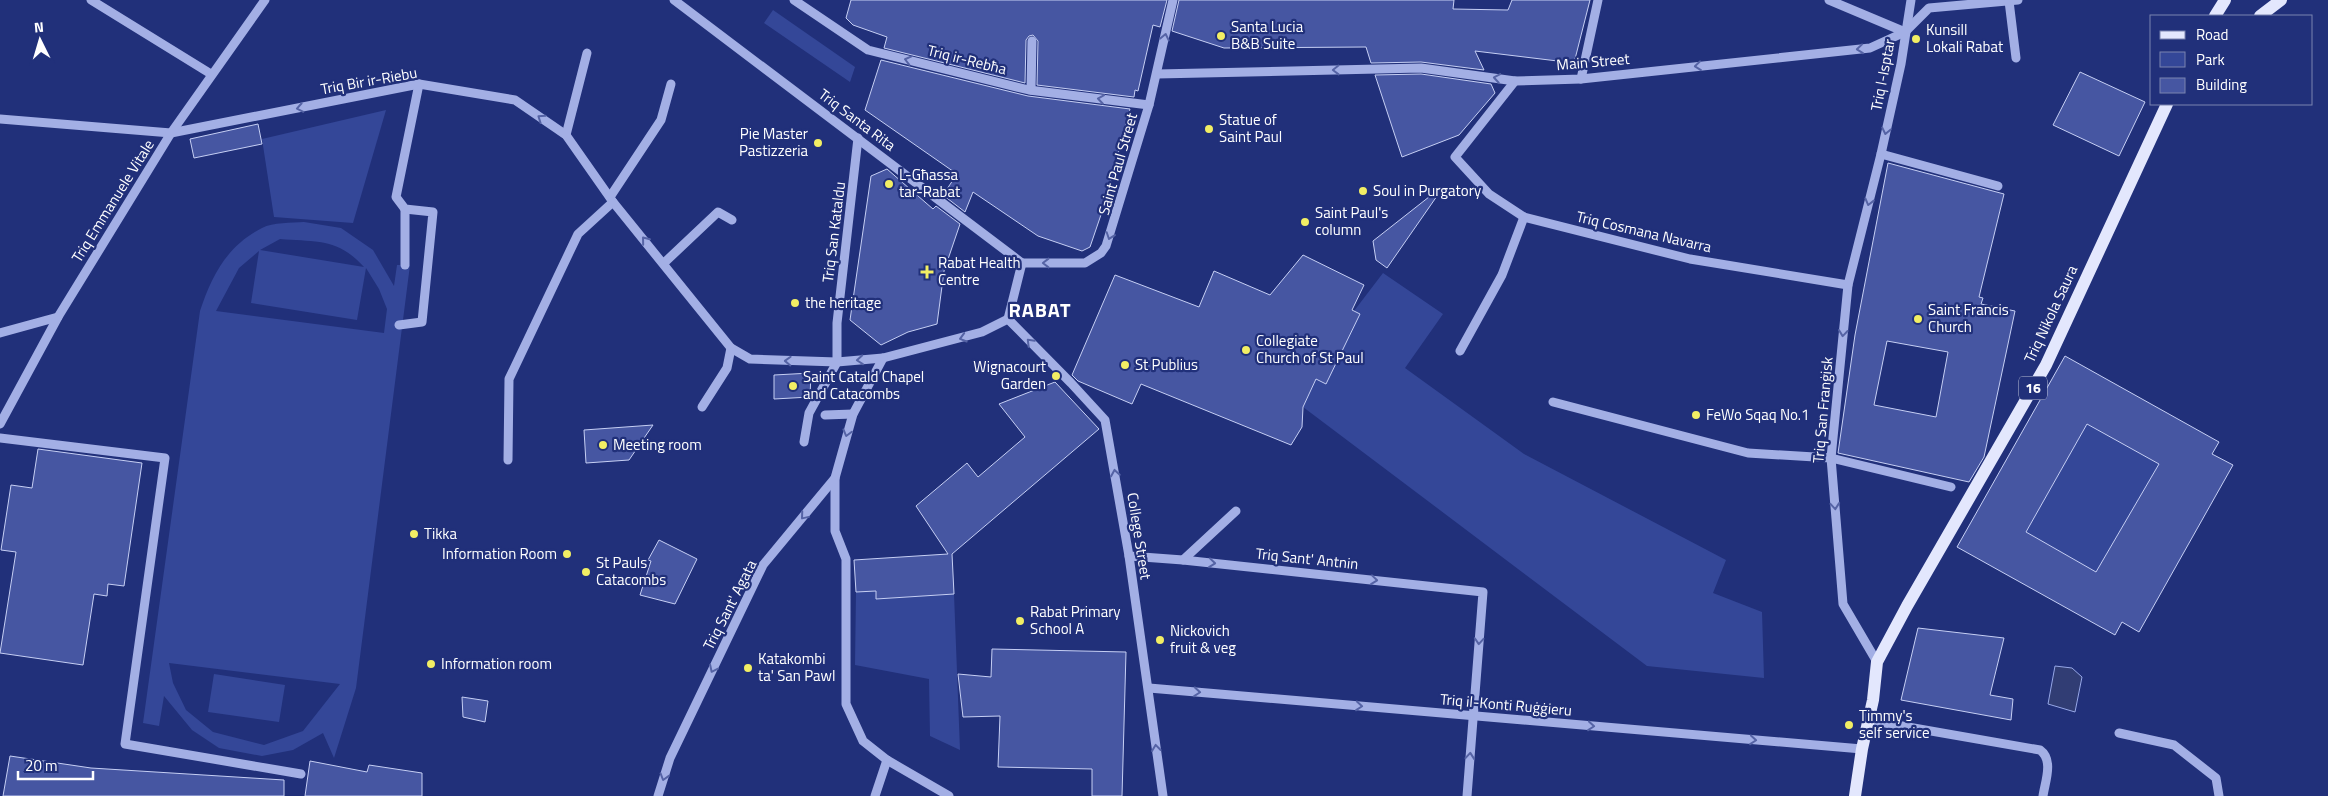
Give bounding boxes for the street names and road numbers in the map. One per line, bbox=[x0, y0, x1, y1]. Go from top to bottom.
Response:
street label: Triq l-Isptar bbox=[1864, 37, 1901, 113]
street label: Triq ir-Rebħa bbox=[925, 39, 1010, 81]
street label: Main Street bbox=[1555, 47, 1631, 76]
street label: Triq Bir ir-Riebu bbox=[319, 61, 419, 100]
street label: Triq Santa Rita bbox=[814, 83, 901, 157]
street label: Saint Paul Street bbox=[1092, 109, 1143, 218]
street label: Triq Emmanuele Vitale bbox=[65, 135, 160, 267]
street label: Triq San Kataldu bbox=[816, 180, 851, 284]
street label: Triq Cosmana Navarra bbox=[1574, 205, 1714, 258]
street label: Triq Nikola Saura bbox=[2018, 261, 2083, 366]
street label: Triq San Franġisk bbox=[1806, 356, 1839, 464]
road number: 16 bbox=[2019, 376, 2047, 399]
street label: College Street bbox=[1121, 491, 1158, 582]
street label: Triq Sant' Antnin bbox=[1255, 542, 1360, 575]
street label: Triq Sant' Agata bbox=[697, 555, 762, 654]
street label: Triq il-Konti Ruġġieru bbox=[1439, 687, 1573, 722]

